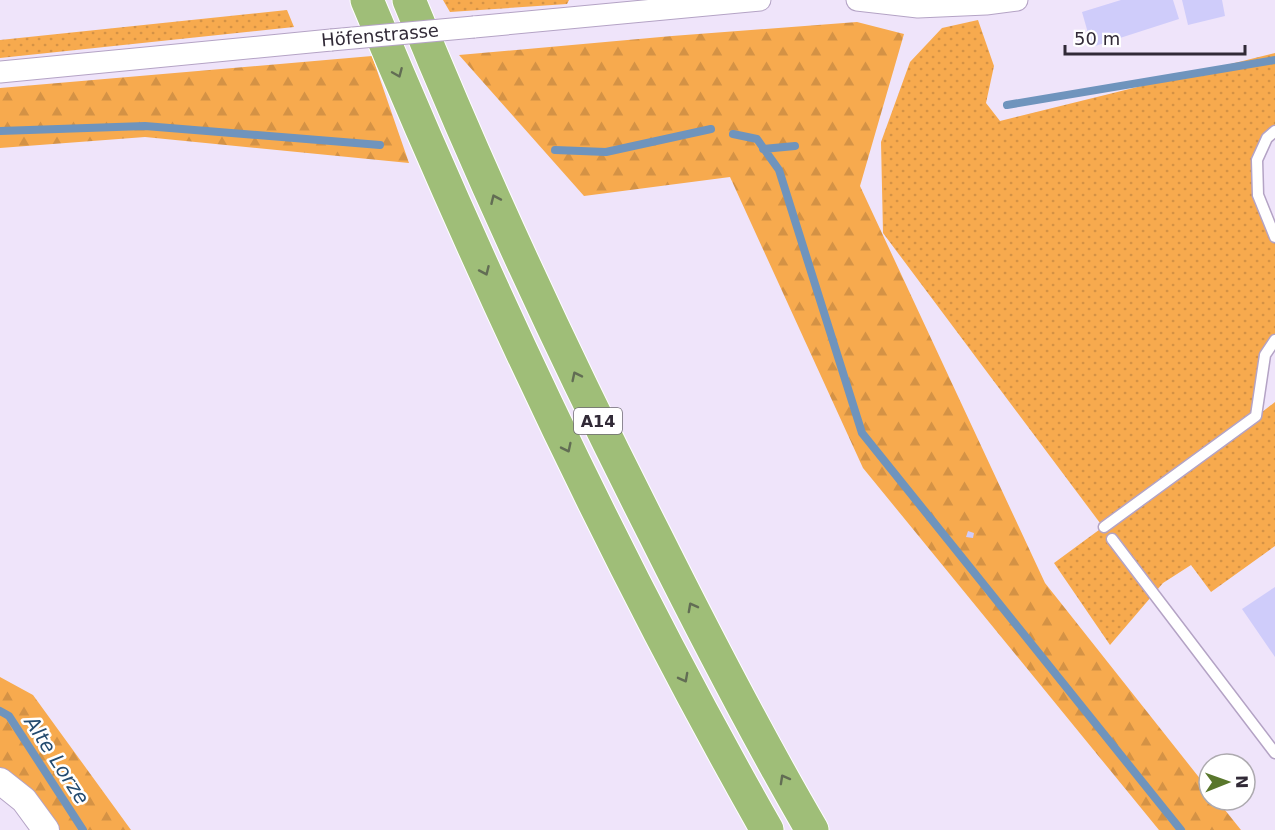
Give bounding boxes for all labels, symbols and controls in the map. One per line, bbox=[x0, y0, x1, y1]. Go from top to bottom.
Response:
scale bar bbox=[1065, 18, 1245, 56]
street label: Höfenstrasse bbox=[320, 19, 440, 51]
text: 50 m bbox=[1074, 28, 1120, 49]
one-way arrow bbox=[391, 67, 403, 78]
one-way arrow bbox=[490, 194, 502, 205]
one-way arrow bbox=[477, 265, 489, 276]
one-way arrow bbox=[572, 371, 584, 382]
road number: A14 bbox=[574, 408, 622, 434]
one-way arrow bbox=[560, 441, 571, 452]
one-way arrow bbox=[687, 602, 699, 613]
one-way arrow bbox=[676, 672, 688, 683]
water label: Alte Lorze bbox=[19, 710, 94, 809]
north arrow bbox=[1197, 752, 1257, 812]
one-way arrow bbox=[779, 775, 791, 785]
text: N bbox=[1232, 775, 1251, 789]

